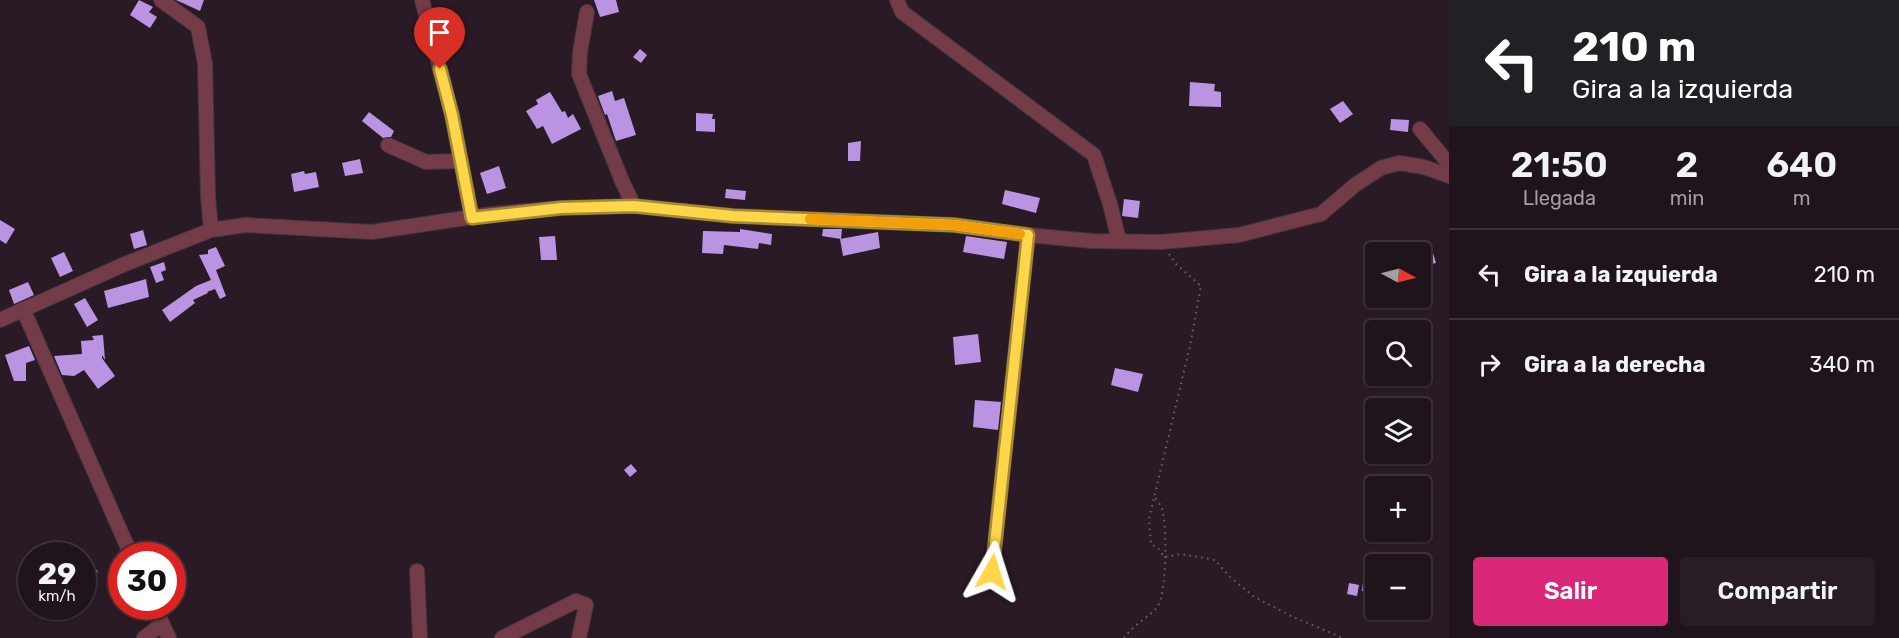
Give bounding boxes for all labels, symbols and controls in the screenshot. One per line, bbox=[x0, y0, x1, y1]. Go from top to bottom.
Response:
pin bbox=[414, 7, 465, 69]
icon: arrive bbox=[423, 16, 456, 49]
text: 210 m bbox=[1572, 22, 1696, 72]
icon: left bbox=[1473, 24, 1551, 102]
text: Gira a la izquierda bbox=[1572, 73, 1793, 105]
text: 21:50 bbox=[1511, 143, 1608, 186]
text: 2 bbox=[1676, 143, 1698, 186]
text: 640 bbox=[1766, 143, 1837, 186]
text: Llegada bbox=[1523, 186, 1596, 210]
text: min bbox=[1670, 186, 1704, 210]
text: m bbox=[1793, 186, 1811, 210]
north arrow bbox=[1365, 242, 1431, 308]
map controls bbox=[1365, 242, 1431, 620]
icon: left bbox=[1473, 258, 1506, 291]
text: Gira a la izquierda bbox=[1524, 261, 1718, 288]
text: 210 m bbox=[1814, 261, 1875, 288]
button: search bbox=[1365, 320, 1431, 386]
icon: right bbox=[1473, 348, 1506, 381]
text: Gira a la derecha bbox=[1524, 351, 1705, 378]
text: 340 m bbox=[1809, 351, 1875, 378]
button: layers bbox=[1365, 398, 1431, 464]
button: + bbox=[1365, 476, 1431, 542]
position arrow bbox=[960, 540, 1024, 604]
speed limit sign: 30 bbox=[108, 542, 186, 620]
button: − bbox=[1365, 554, 1431, 620]
text: 29 bbox=[38, 556, 76, 592]
button: Salir bbox=[1473, 557, 1668, 626]
button: Compartir bbox=[1680, 557, 1875, 626]
text: km/h bbox=[38, 587, 76, 605]

